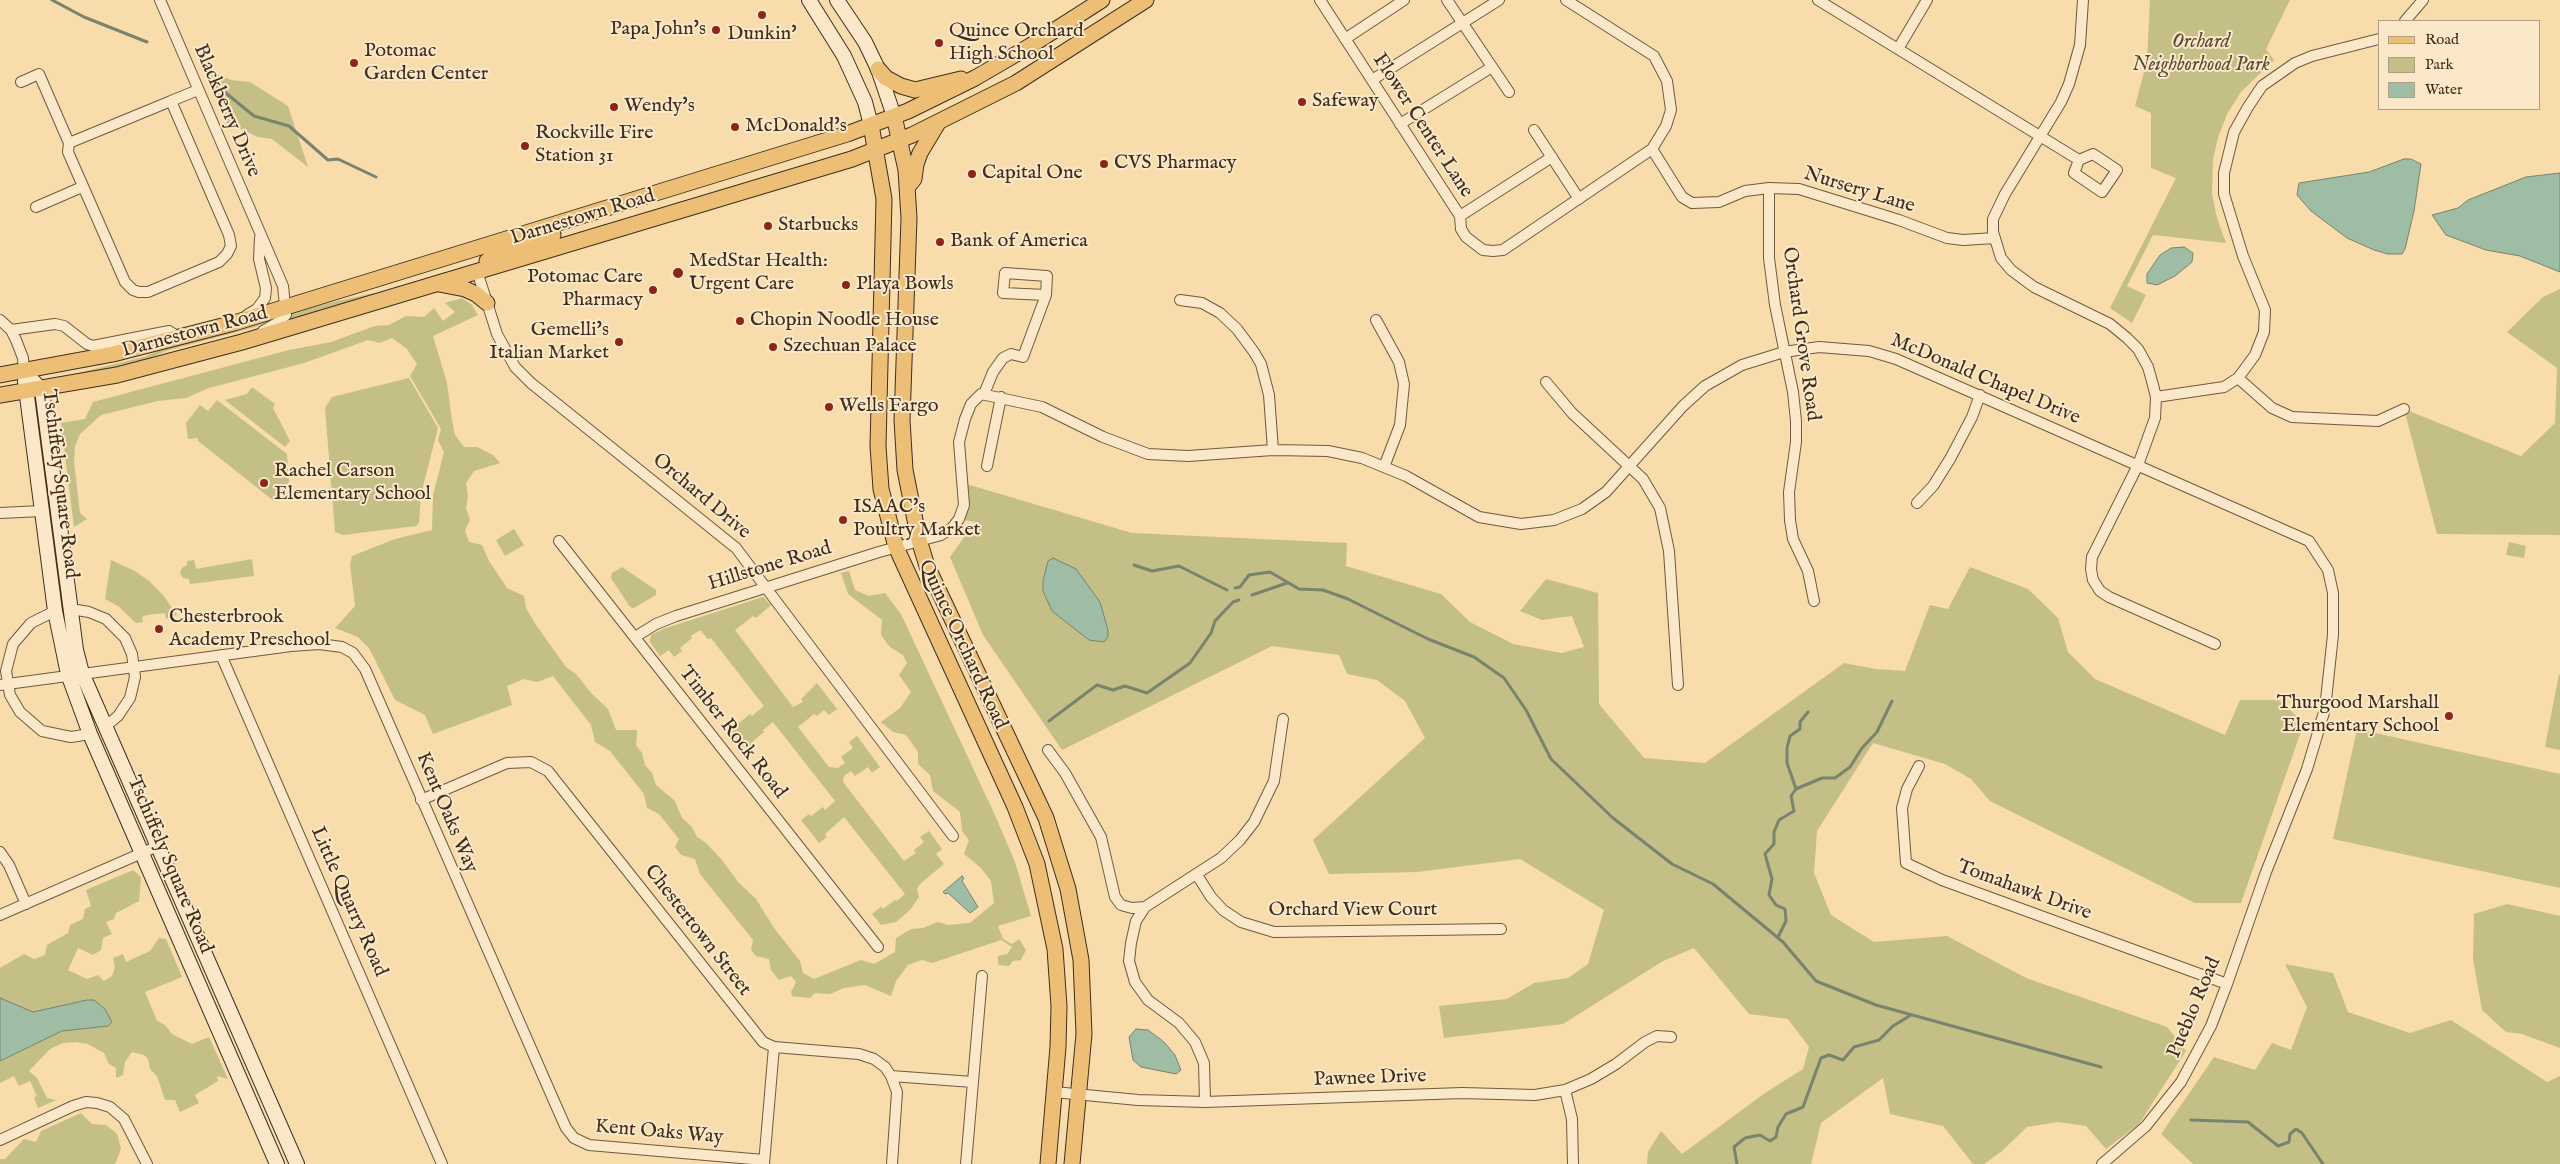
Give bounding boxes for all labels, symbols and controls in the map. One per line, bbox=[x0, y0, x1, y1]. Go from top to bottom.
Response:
marker: Dunkin' bbox=[756, 9, 768, 21]
place label: Papa John's bbox=[610, 18, 706, 42]
place label: Quince Orchard High School bbox=[949, 20, 1084, 67]
legend bbox=[2378, 20, 2540, 110]
place label: Dunkin' bbox=[727, 23, 797, 47]
marker: Papa John's bbox=[710, 24, 722, 36]
text: Road bbox=[2425, 30, 2459, 49]
park label: Orchard Neighborhood Park bbox=[2132, 31, 2270, 78]
marker: Quince Orchard High School bbox=[933, 37, 945, 49]
place label: Potomac Garden Center bbox=[364, 40, 488, 87]
street label: Blackberry Drive bbox=[187, 41, 265, 181]
street label: Flower Center Lane bbox=[1366, 49, 1478, 203]
text: Park bbox=[2425, 55, 2454, 74]
marker: Potomac Garden Center bbox=[348, 57, 360, 69]
text: Water bbox=[2425, 80, 2462, 99]
place label: Safeway bbox=[1312, 90, 1379, 114]
place label: Wendy's bbox=[624, 95, 695, 119]
marker: Safeway bbox=[1296, 96, 1308, 108]
marker: Wendy's bbox=[608, 101, 620, 113]
place label: McDonald's bbox=[745, 115, 847, 139]
marker: McDonald's bbox=[729, 121, 741, 133]
place label: Rockville Fire Station 31 bbox=[535, 122, 653, 169]
marker: Rockville Fire Station 31 bbox=[519, 140, 531, 152]
place label: CVS Pharmacy bbox=[1114, 152, 1237, 176]
marker: CVS Pharmacy bbox=[1098, 158, 1110, 170]
place label: Capital One bbox=[982, 162, 1083, 186]
street label: Nursery Lane bbox=[1801, 163, 1917, 219]
marker: Capital One bbox=[966, 168, 978, 180]
street label: Darnestown Road bbox=[508, 185, 658, 251]
place label: Starbucks bbox=[778, 214, 858, 238]
marker: Starbucks bbox=[762, 220, 774, 232]
place label: Bank of America bbox=[950, 230, 1088, 254]
marker: Bank of America bbox=[934, 236, 946, 248]
street label: Orchard Grove Road bbox=[1776, 245, 1824, 423]
place label: MedStar Health: Urgent Care bbox=[689, 250, 828, 297]
place label: Potomac Care Pharmacy bbox=[527, 266, 643, 313]
marker: MedStar Health: Urgent Care bbox=[671, 266, 685, 280]
place label: Playa Bowls bbox=[856, 273, 954, 297]
marker: Playa Bowls bbox=[840, 279, 852, 291]
marker: Potomac Care Pharmacy bbox=[647, 284, 659, 296]
street label: Darnestown Road bbox=[120, 302, 270, 364]
place label: Chopin Noodle House bbox=[750, 309, 939, 333]
marker: Chopin Noodle House bbox=[734, 315, 746, 327]
place label: Gemelli's Italian Market bbox=[489, 319, 609, 366]
street label: McDonald Chapel Drive bbox=[1887, 329, 2083, 431]
place label: Szechuan Palace bbox=[783, 335, 917, 359]
marker: Gemelli's Italian Market bbox=[613, 336, 625, 348]
marker: Szechuan Palace bbox=[767, 341, 779, 353]
street label: Tschiffely Square Road bbox=[35, 388, 83, 580]
place label: Wells Fargo bbox=[839, 395, 939, 419]
marker: Wells Fargo bbox=[823, 401, 835, 413]
street label: Orchard Drive bbox=[647, 449, 755, 545]
place label: Rachel Carson Elementary School bbox=[274, 460, 431, 507]
marker: Rachel Carson Elementary School bbox=[258, 477, 270, 489]
place label: ISAAC's Poultry Market bbox=[853, 496, 980, 543]
marker: ISAAC's Poultry Market bbox=[837, 514, 849, 526]
street label: Hillstone Road bbox=[706, 537, 834, 597]
street label: Quince Orchard Road bbox=[912, 556, 1012, 734]
place label: Chesterbrook Academy Preschool bbox=[169, 606, 330, 653]
marker: Chesterbrook Academy Preschool bbox=[153, 623, 165, 635]
street label: Timber Rock Road bbox=[673, 662, 791, 804]
place label: Thurgood Marshall Elementary School bbox=[2277, 692, 2439, 739]
marker: Thurgood Marshall Elementary School bbox=[2443, 710, 2455, 722]
street label: Kent Oaks Way bbox=[410, 749, 482, 877]
street label: Tschiffely Square Road bbox=[121, 773, 217, 957]
street label: Little Quarry Road bbox=[304, 823, 392, 981]
street label: Tomahawk Drive bbox=[1954, 856, 2094, 926]
street label: Chestertown Street bbox=[638, 861, 756, 1001]
street label: Orchard View Court bbox=[1269, 899, 1437, 923]
street label: Pueblo Road bbox=[2163, 954, 2227, 1062]
street label: Pawnee Drive bbox=[1313, 1065, 1427, 1093]
street label: Kent Oaks Way bbox=[594, 1115, 724, 1151]

